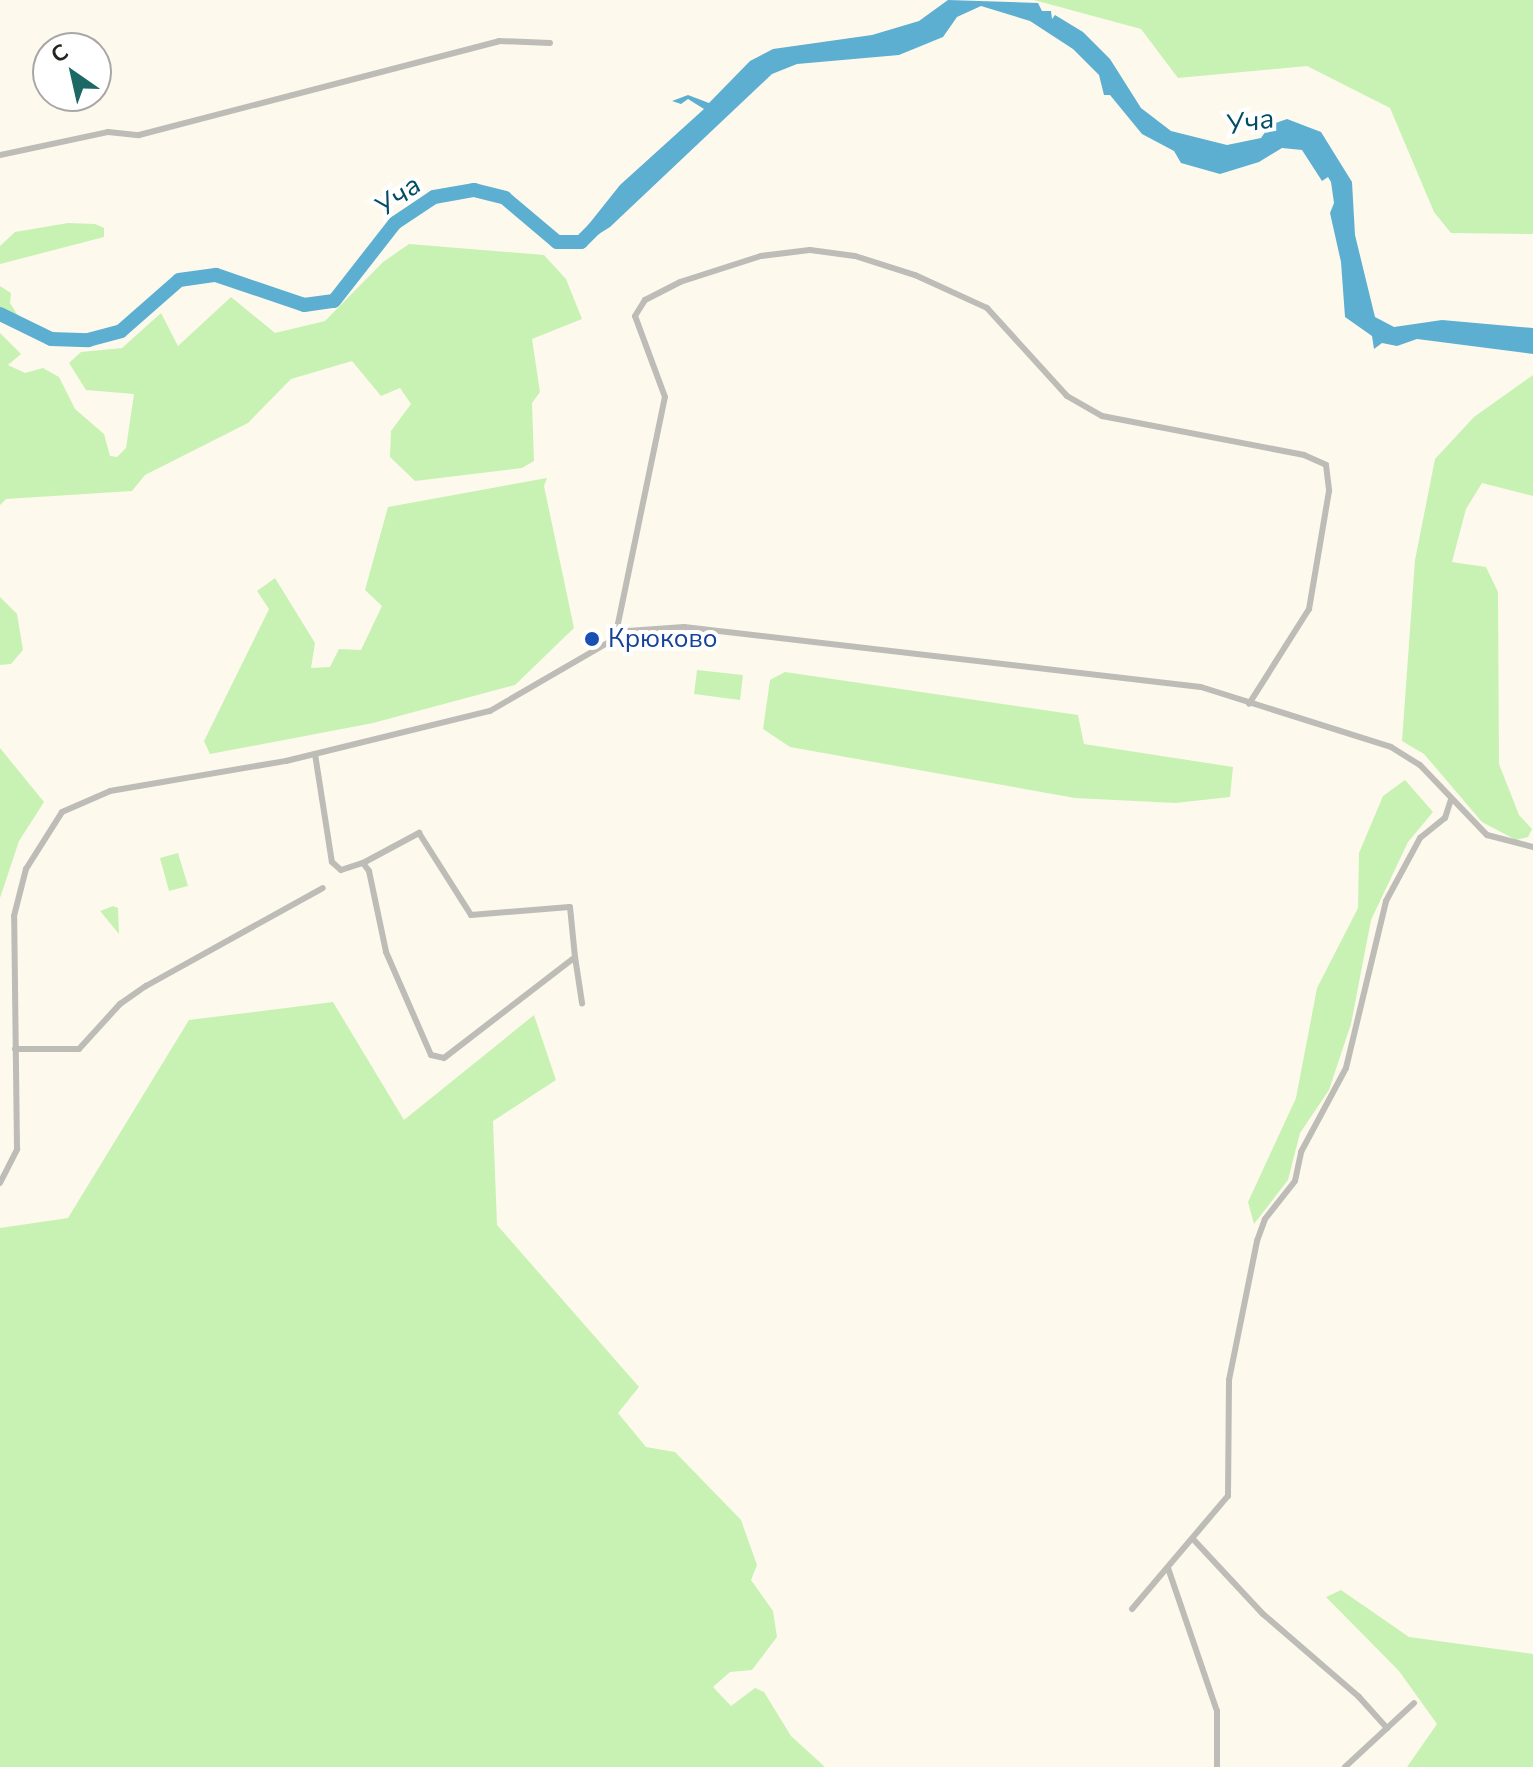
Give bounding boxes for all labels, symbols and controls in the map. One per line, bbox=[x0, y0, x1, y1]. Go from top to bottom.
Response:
north arrow bbox=[32, 32, 112, 112]
text: С bbox=[45, 37, 74, 70]
water label: Уча bbox=[1223, 102, 1277, 142]
water label: Уча bbox=[368, 168, 428, 224]
place label: Крюково bbox=[608, 623, 717, 655]
marker: Крюково bbox=[583, 630, 601, 648]

